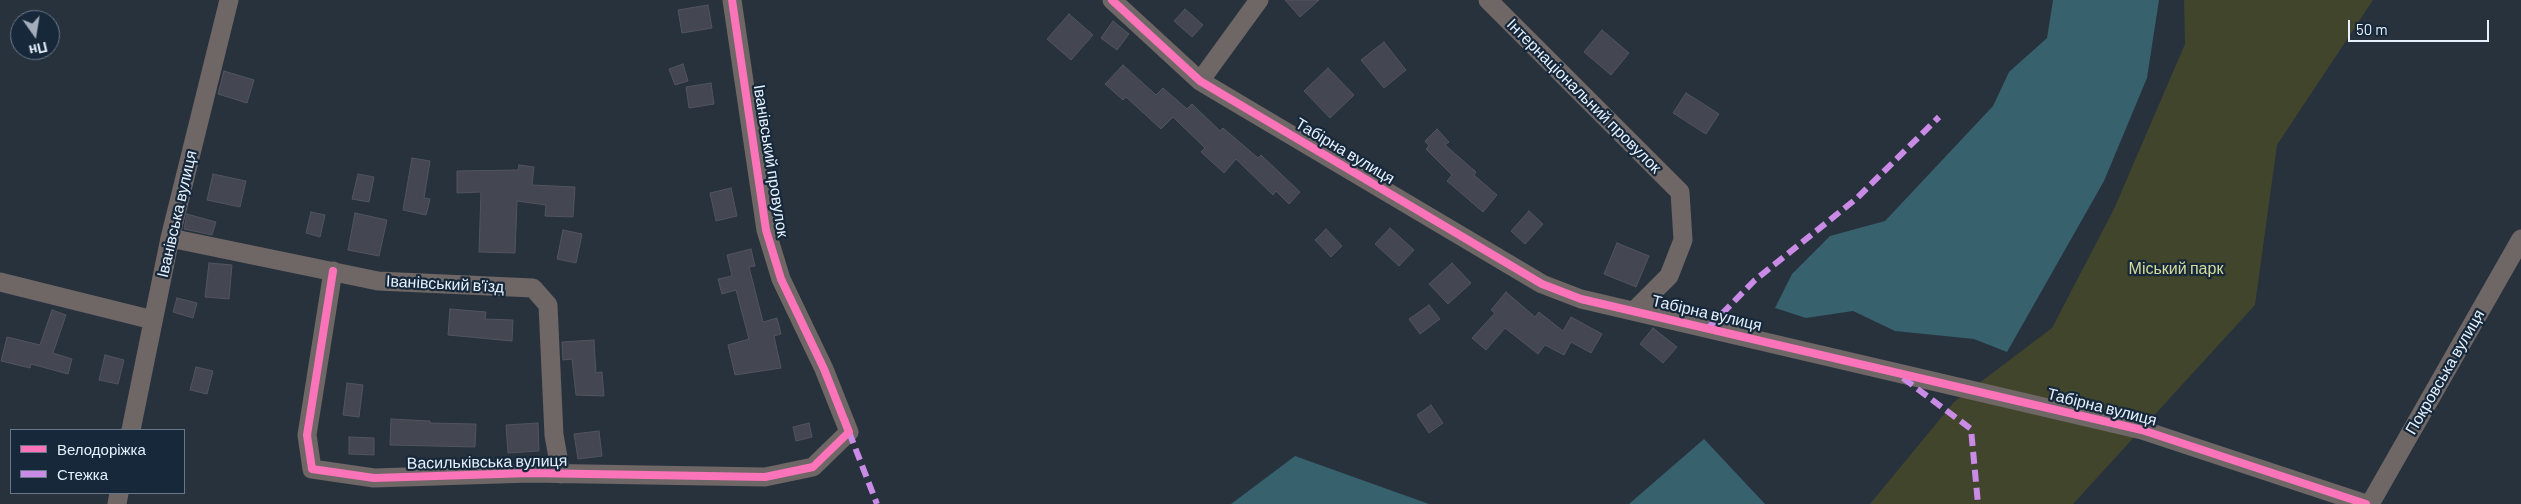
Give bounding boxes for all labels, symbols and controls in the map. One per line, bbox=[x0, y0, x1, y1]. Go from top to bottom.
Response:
north arrow bbox=[10, 10, 60, 60]
scale bar bbox=[2351, 10, 2492, 42]
street label: Інтернаціональний провулок bbox=[1503, 15, 1665, 177]
text: 50 m bbox=[2356, 20, 2388, 38]
text: Пн bbox=[27, 39, 49, 59]
street label: Іванівський провулок bbox=[749, 83, 793, 239]
street label: Табірна вулиця bbox=[1292, 114, 1398, 188]
street label: Іванівська вулиця bbox=[153, 148, 201, 280]
park label: Міський парк bbox=[2129, 259, 2223, 279]
street label: Іванівський в'їзд bbox=[385, 271, 505, 297]
street label: Табірна вулиця bbox=[1650, 291, 1764, 335]
street label: Покровська вулиця bbox=[2401, 306, 2489, 438]
street label: Табірна вулиця bbox=[2045, 384, 2159, 430]
legend bbox=[10, 429, 185, 494]
text: Велодоріжка bbox=[57, 440, 146, 458]
street label: Васильківська вулиця bbox=[406, 451, 568, 473]
text: Стежка bbox=[57, 465, 108, 483]

